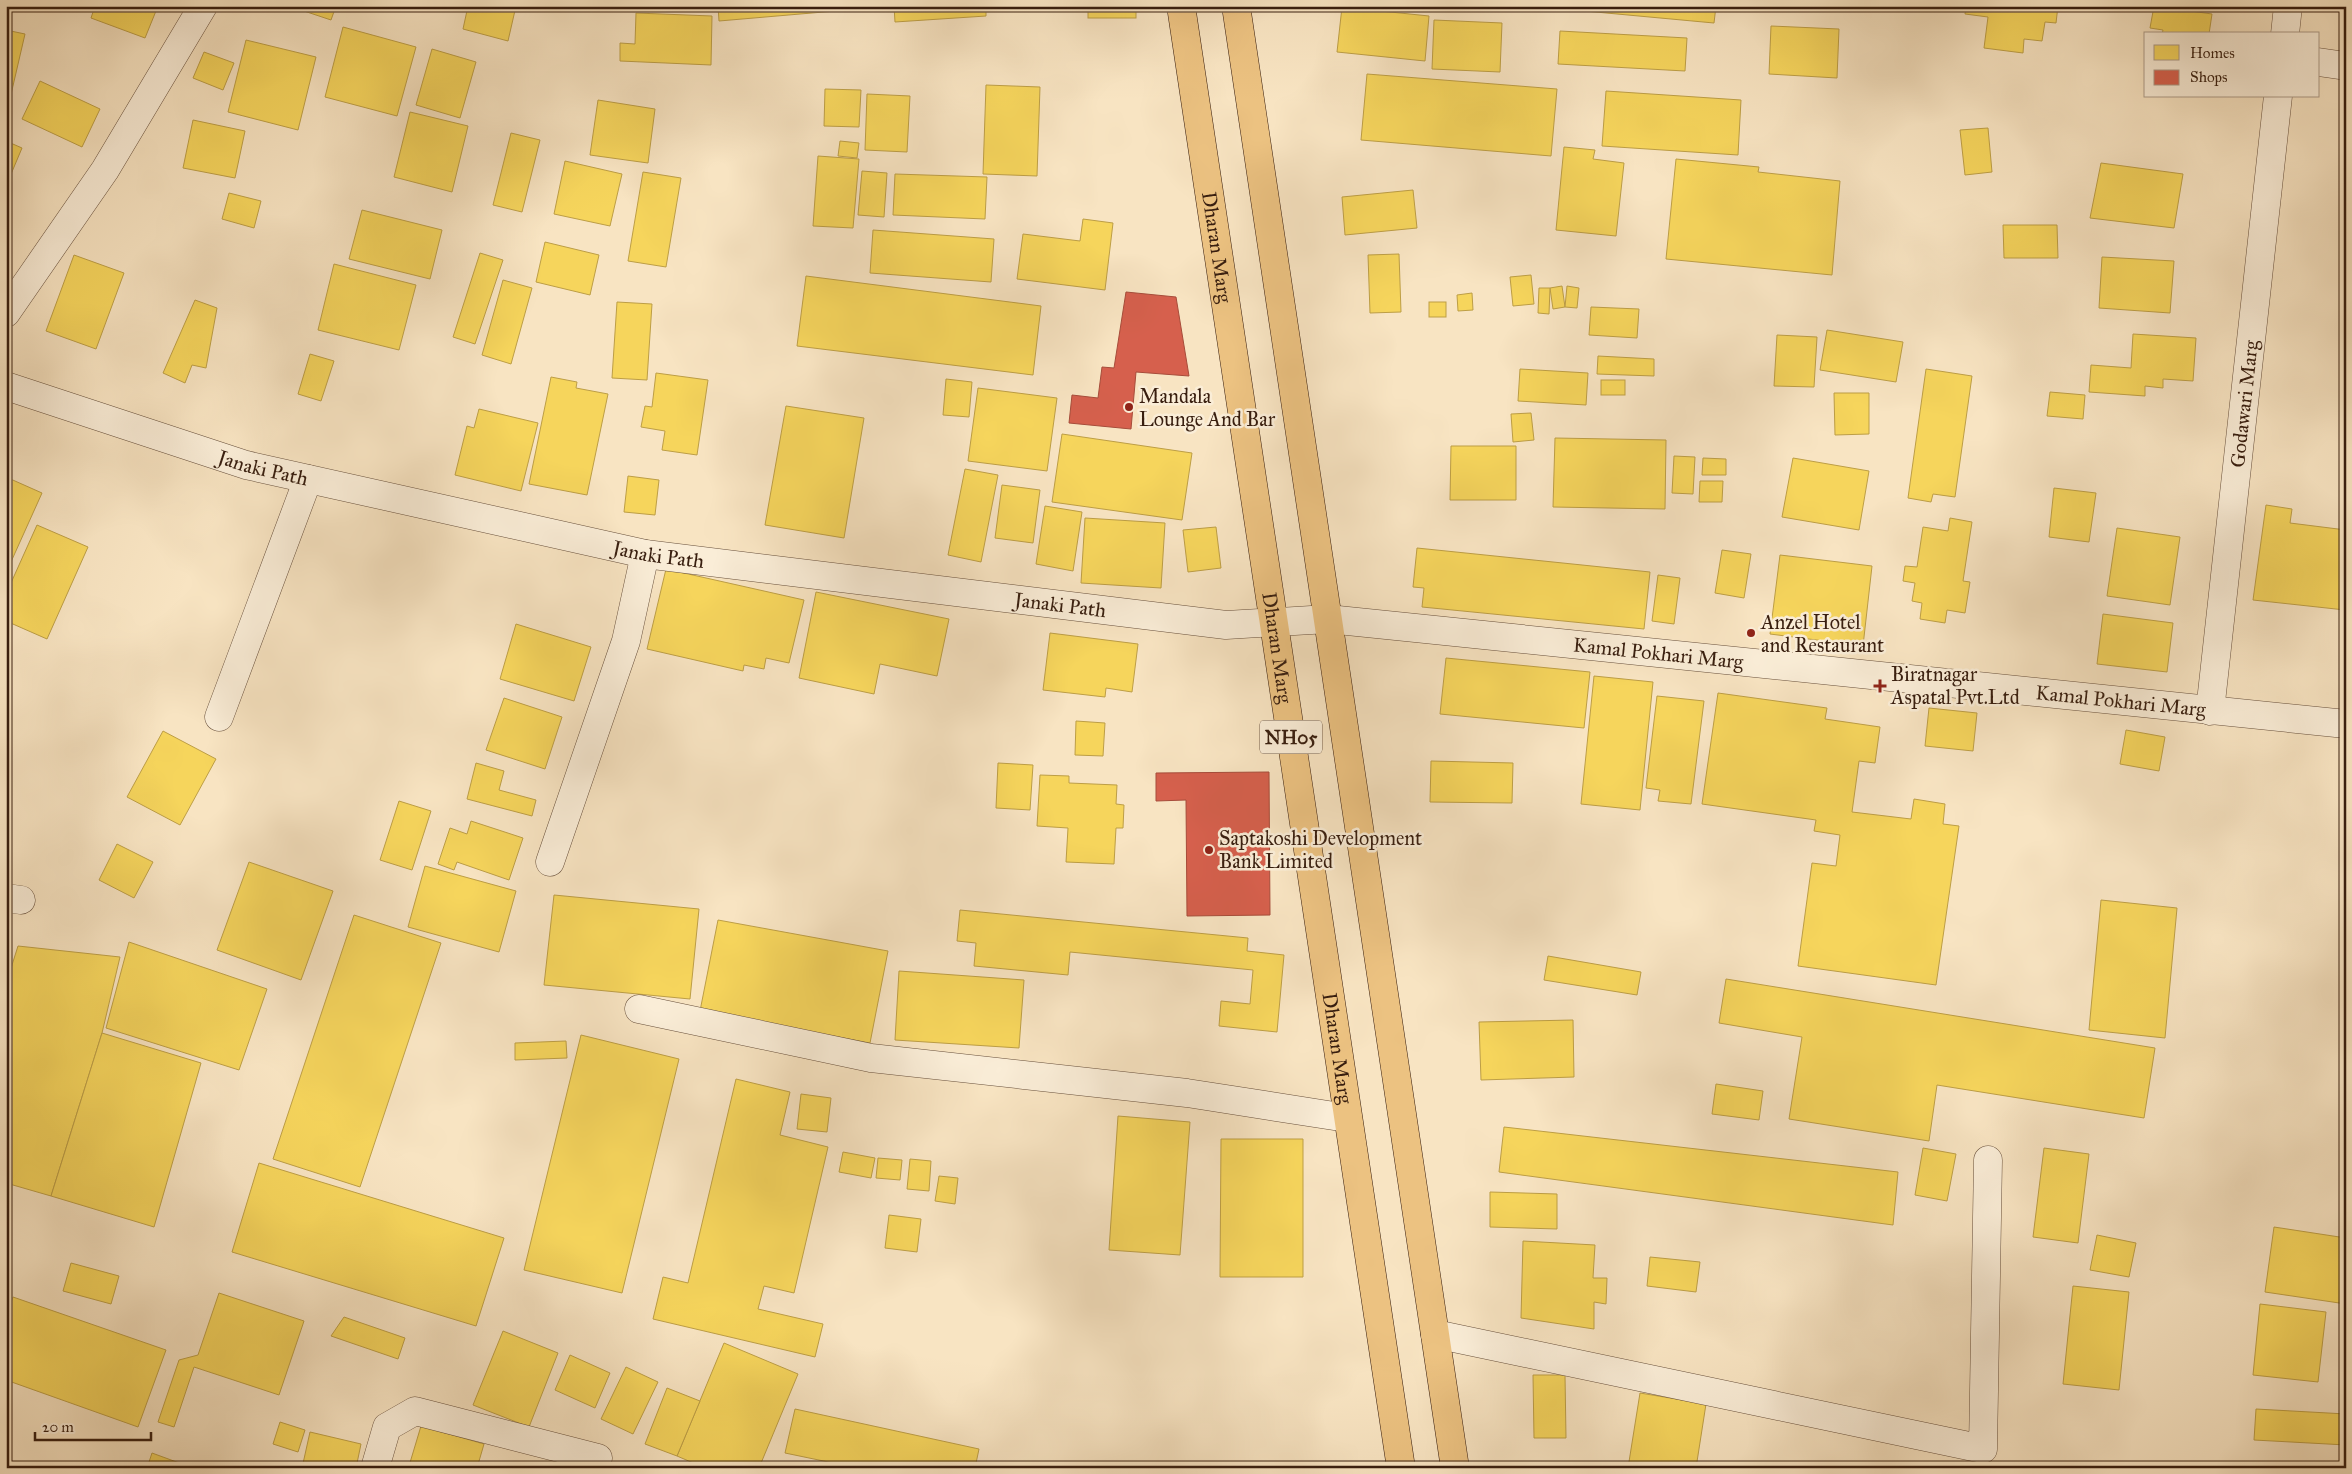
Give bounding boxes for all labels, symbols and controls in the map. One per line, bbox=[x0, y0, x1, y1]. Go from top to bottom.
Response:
legend bbox=[2144, 32, 2320, 98]
text: Homes bbox=[2190, 44, 2235, 62]
text: Shops bbox=[2190, 68, 2228, 86]
street label: Dharan Marg bbox=[1197, 190, 1238, 305]
street label: Godawari Marg bbox=[2225, 338, 2264, 469]
place label: Mandala Lounge And Bar bbox=[1139, 384, 1276, 432]
marker: Mandala Lounge And Bar bbox=[1123, 401, 1135, 413]
street label: Janaki Path bbox=[213, 444, 311, 491]
street label: Janaki Path bbox=[608, 535, 706, 573]
street label: Janaki Path bbox=[1011, 587, 1108, 622]
street label: Dharan Marg bbox=[1257, 590, 1298, 706]
place label: Anzel Hotel and Restaurant bbox=[1760, 610, 1884, 657]
marker: Anzel Hotel and Restaurant bbox=[1745, 627, 1757, 639]
street label: Kamal Pokhari Marg bbox=[1572, 632, 1745, 675]
place label: Biratnagar Aspatal Pvt.Ltd bbox=[1890, 662, 2020, 709]
marker: Biratnagar Aspatal Pvt.Ltd bbox=[1873, 679, 1887, 693]
street label: Kamal Pokhari Marg bbox=[2035, 680, 2208, 723]
road number: NH05 bbox=[1260, 720, 1322, 754]
place label: Saptakoshi Development Bank Limited bbox=[1219, 826, 1422, 873]
marker: Saptakoshi Development Bank Limited bbox=[1203, 844, 1215, 856]
street label: Dharan Marg bbox=[1318, 991, 1358, 1106]
scale bar bbox=[35, 1409, 151, 1441]
text: 20 m bbox=[42, 1418, 74, 1436]

